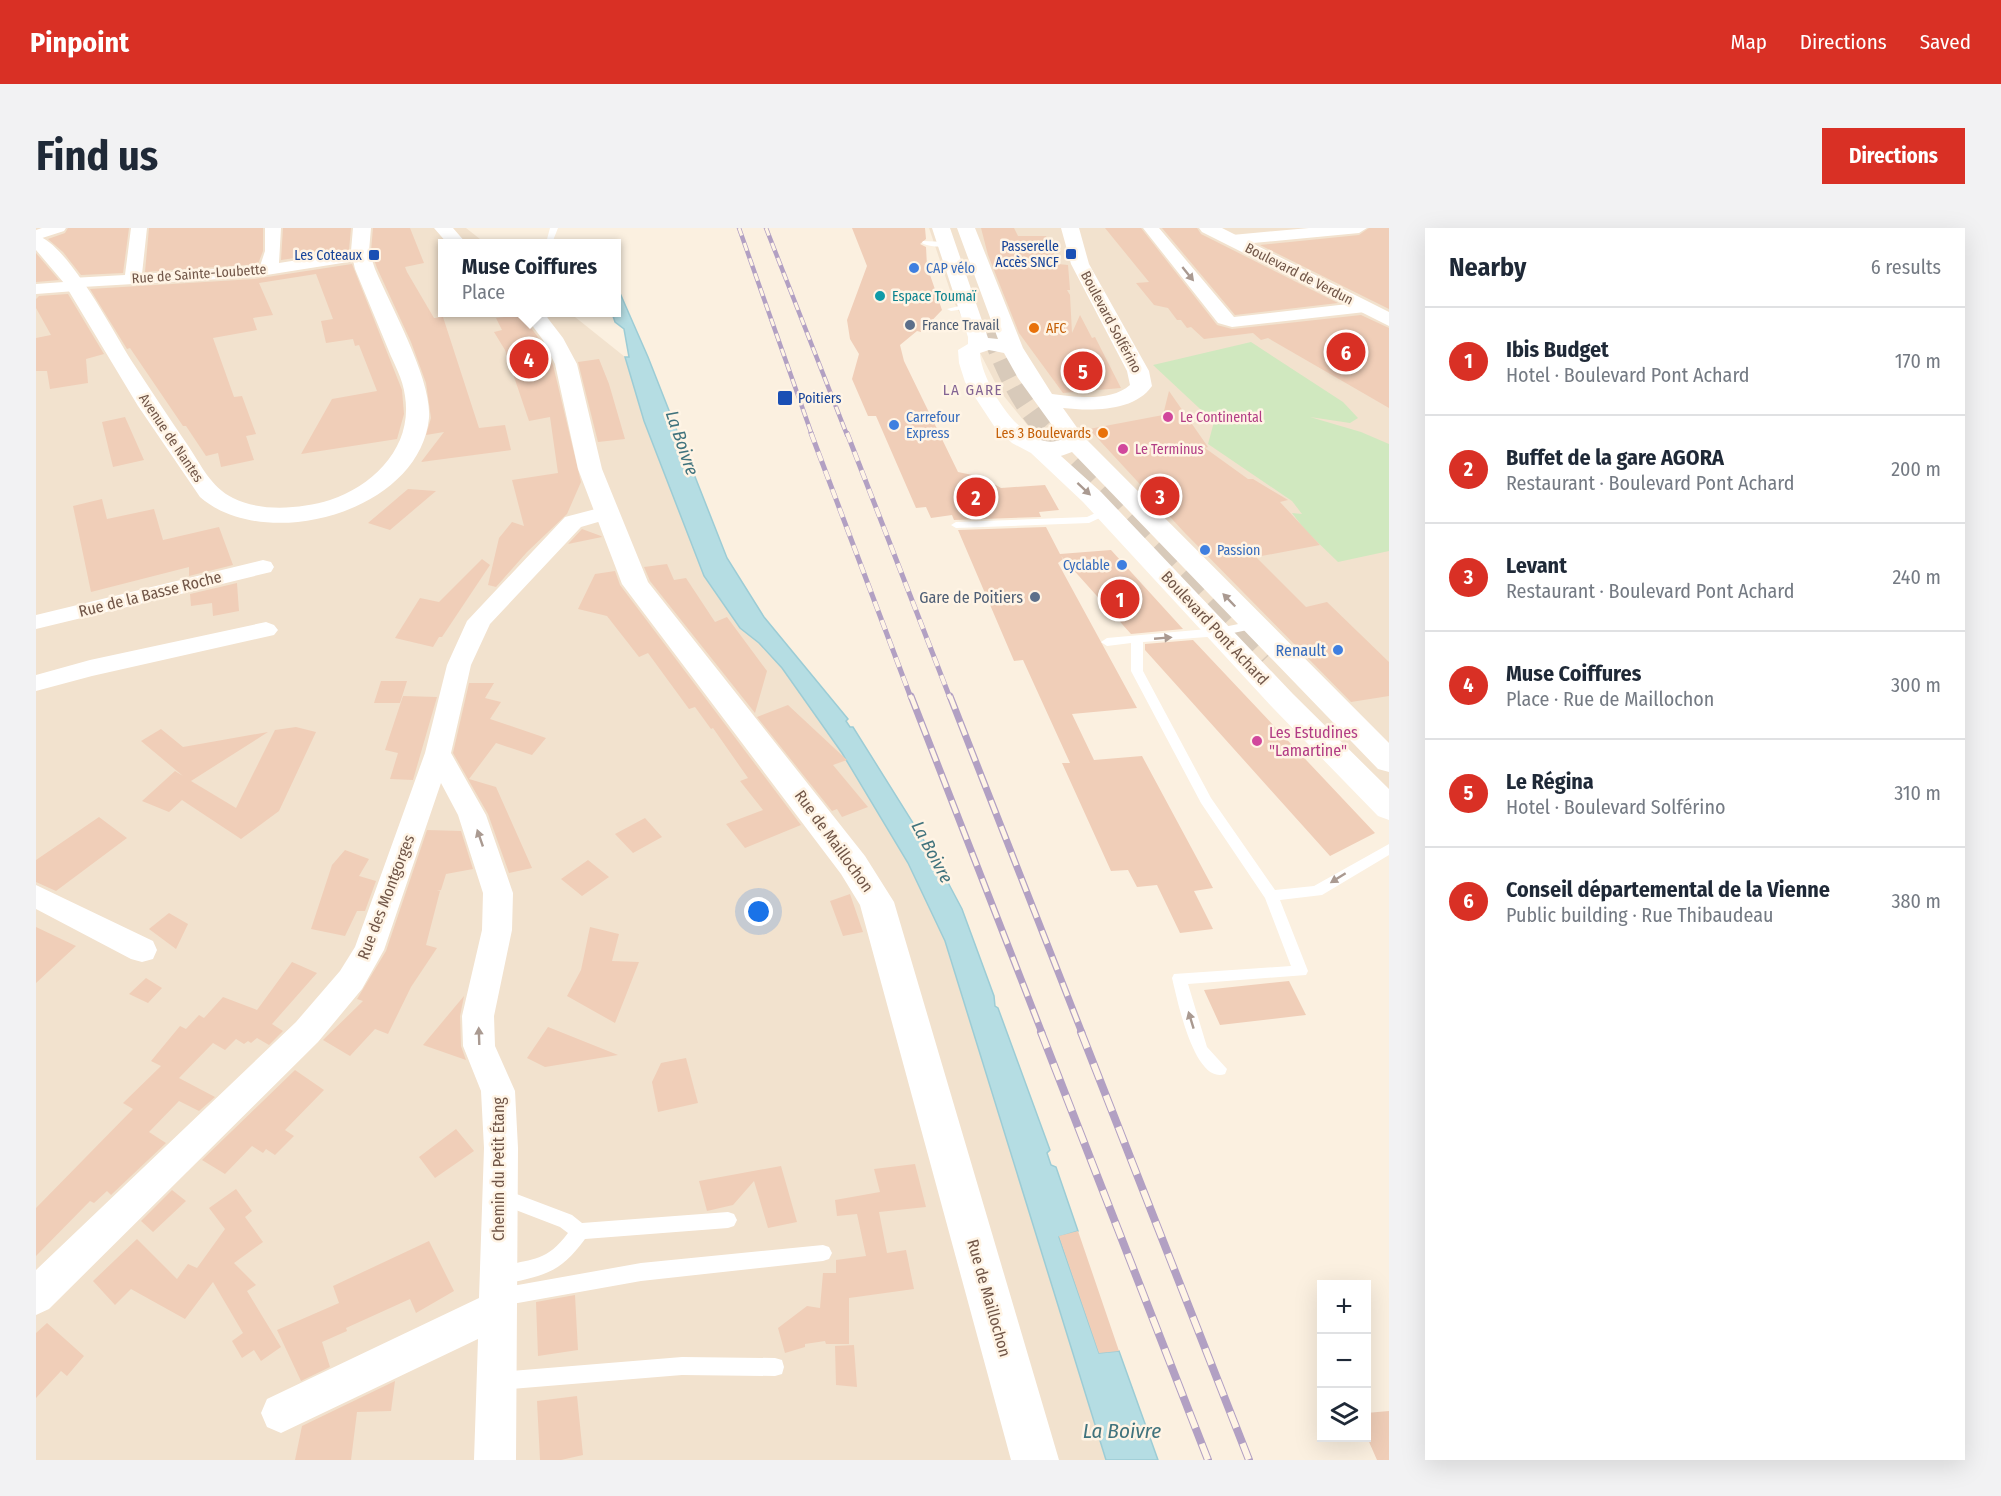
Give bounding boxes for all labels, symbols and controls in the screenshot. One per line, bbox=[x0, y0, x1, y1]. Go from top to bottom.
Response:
text: Pinpoint bbox=[30, 26, 129, 59]
text: Map bbox=[1730, 29, 1767, 55]
text: Directions bbox=[1800, 29, 1887, 55]
text: Saved bbox=[1920, 29, 1971, 55]
button: Directions bbox=[1822, 128, 1965, 184]
text: Find us bbox=[36, 131, 158, 181]
place label: Passerelle Accès SNCF bbox=[995, 238, 1059, 271]
popup bbox=[438, 239, 621, 317]
street label: Boulevard de Verdun bbox=[1242, 239, 1356, 309]
place label: Les Coteaux bbox=[294, 247, 363, 264]
marker: Passerelle Accès SNCF bbox=[1064, 247, 1078, 261]
marker: Les Coteaux bbox=[367, 248, 381, 262]
text: Nearby bbox=[1449, 252, 1526, 283]
text: Muse Coiffures bbox=[462, 253, 597, 280]
text: 6 results bbox=[1871, 255, 1941, 279]
place label: CAP vélo bbox=[926, 260, 975, 277]
street label: Rue de Sainte-Loubette bbox=[131, 261, 267, 287]
marker: CAP vélo bbox=[907, 261, 921, 275]
one-way arrow bbox=[1181, 266, 1194, 282]
street label: Boulevard Solférino bbox=[1077, 268, 1145, 376]
text: Place bbox=[462, 280, 505, 304]
place label: Espace Toumaï bbox=[892, 288, 977, 305]
marker: Espace Toumaï bbox=[873, 289, 887, 303]
place label: France Travail bbox=[922, 317, 1000, 334]
marker: France Travail bbox=[903, 318, 917, 332]
place label: AFC bbox=[1046, 320, 1066, 337]
marker: AFC bbox=[1027, 321, 1041, 335]
pin: 6 bbox=[1326, 330, 1366, 374]
pin: 4 bbox=[510, 336, 548, 382]
text: Ibis Budget bbox=[1506, 336, 1609, 363]
pin: 5 bbox=[1064, 348, 1102, 394]
text: 1 bbox=[1464, 349, 1473, 373]
text: 170 m bbox=[1895, 349, 1941, 373]
text: Hotel · Boulevard Pont Achard bbox=[1506, 363, 1750, 387]
district label: LA GARE bbox=[943, 381, 1003, 399]
marker: Poitiers bbox=[776, 389, 794, 407]
place label: Poitiers bbox=[798, 390, 842, 407]
street label: Avenue de Nantes bbox=[135, 391, 207, 485]
water label: La Boivre bbox=[661, 408, 703, 479]
place label: Carrefour Express bbox=[906, 409, 960, 442]
place label: Le Continental bbox=[1180, 409, 1263, 426]
marker: Le Continental bbox=[1161, 410, 1175, 424]
marker: Carrefour Express bbox=[887, 418, 901, 432]
place label: Les 3 Boulevards bbox=[996, 425, 1091, 442]
marker: Les 3 Boulevards bbox=[1096, 426, 1110, 440]
place label: Le Terminus bbox=[1135, 441, 1204, 458]
marker: Le Terminus bbox=[1116, 442, 1130, 456]
text: Buffet de la gare AGORA bbox=[1506, 444, 1724, 471]
text: 2 bbox=[1464, 457, 1473, 481]
text: 200 m bbox=[1891, 457, 1941, 481]
text: Restaurant · Boulevard Pont Achard bbox=[1506, 471, 1794, 495]
pin: 2 bbox=[956, 474, 996, 520]
pin: 3 bbox=[1140, 474, 1180, 518]
one-way arrow bbox=[1076, 481, 1090, 495]
place label: Passion bbox=[1217, 542, 1260, 559]
marker: Passion bbox=[1198, 543, 1212, 557]
text: Levant bbox=[1506, 552, 1567, 579]
place label: Cyclable bbox=[1063, 557, 1110, 574]
marker: Cyclable bbox=[1115, 558, 1129, 572]
text: 3 bbox=[1464, 565, 1473, 589]
text: 240 m bbox=[1892, 565, 1941, 589]
street label: Rue de la Basse Roche bbox=[77, 567, 223, 621]
street label: Boulevard Pont Achard bbox=[1157, 567, 1273, 689]
pin: 1 bbox=[1100, 576, 1140, 622]
text: Restaurant · Boulevard Pont Achard bbox=[1506, 579, 1794, 603]
place label: Gare de Poitiers bbox=[919, 588, 1023, 607]
marker: Gare de Poitiers bbox=[1028, 590, 1042, 604]
one-way arrow bbox=[1222, 593, 1236, 608]
one-way arrow bbox=[1154, 633, 1173, 642]
place label: Renault bbox=[1276, 641, 1327, 660]
marker: Renault bbox=[1331, 643, 1345, 657]
text: Muse Coiffures bbox=[1506, 660, 1641, 687]
text: 4 bbox=[1463, 673, 1474, 697]
text: 300 m bbox=[1891, 673, 1941, 697]
text: Place · Rue de Maillochon bbox=[1506, 687, 1714, 711]
place label: Les Estudines "Lamartine" bbox=[1269, 723, 1358, 760]
marker: Les Estudines "Lamartine" bbox=[1250, 734, 1264, 748]
text: Le Régina bbox=[1506, 768, 1594, 795]
text: 5 bbox=[1464, 781, 1473, 805]
text: 310 m bbox=[1894, 781, 1941, 805]
street label: Rue de Maillochon bbox=[791, 786, 877, 896]
text: Hotel · Boulevard Solférino bbox=[1506, 795, 1725, 819]
water label: La Boivre bbox=[907, 817, 958, 887]
one-way arrow bbox=[474, 829, 484, 847]
street label: Rue des Montgorges bbox=[353, 832, 419, 962]
one-way arrow bbox=[1330, 872, 1347, 883]
text: Conseil départemental de la Vienne bbox=[1506, 876, 1830, 903]
text: 6 bbox=[1463, 889, 1474, 913]
text: 380 m bbox=[1891, 889, 1941, 913]
your location bbox=[744, 897, 773, 926]
text: Public building · Rue Thibaudeau bbox=[1506, 903, 1774, 927]
one-way arrow bbox=[1186, 1011, 1195, 1029]
one-way arrow bbox=[474, 1027, 484, 1046]
street label: Chemin du Petit Étang bbox=[489, 1097, 508, 1241]
street label: Rue de Maillochon bbox=[963, 1237, 1015, 1359]
map controls bbox=[1317, 1280, 1371, 1442]
button: + bbox=[1317, 1280, 1371, 1334]
button: − bbox=[1317, 1334, 1371, 1388]
button: layers bbox=[1317, 1388, 1371, 1442]
water label: La Boivre bbox=[1083, 1418, 1161, 1444]

